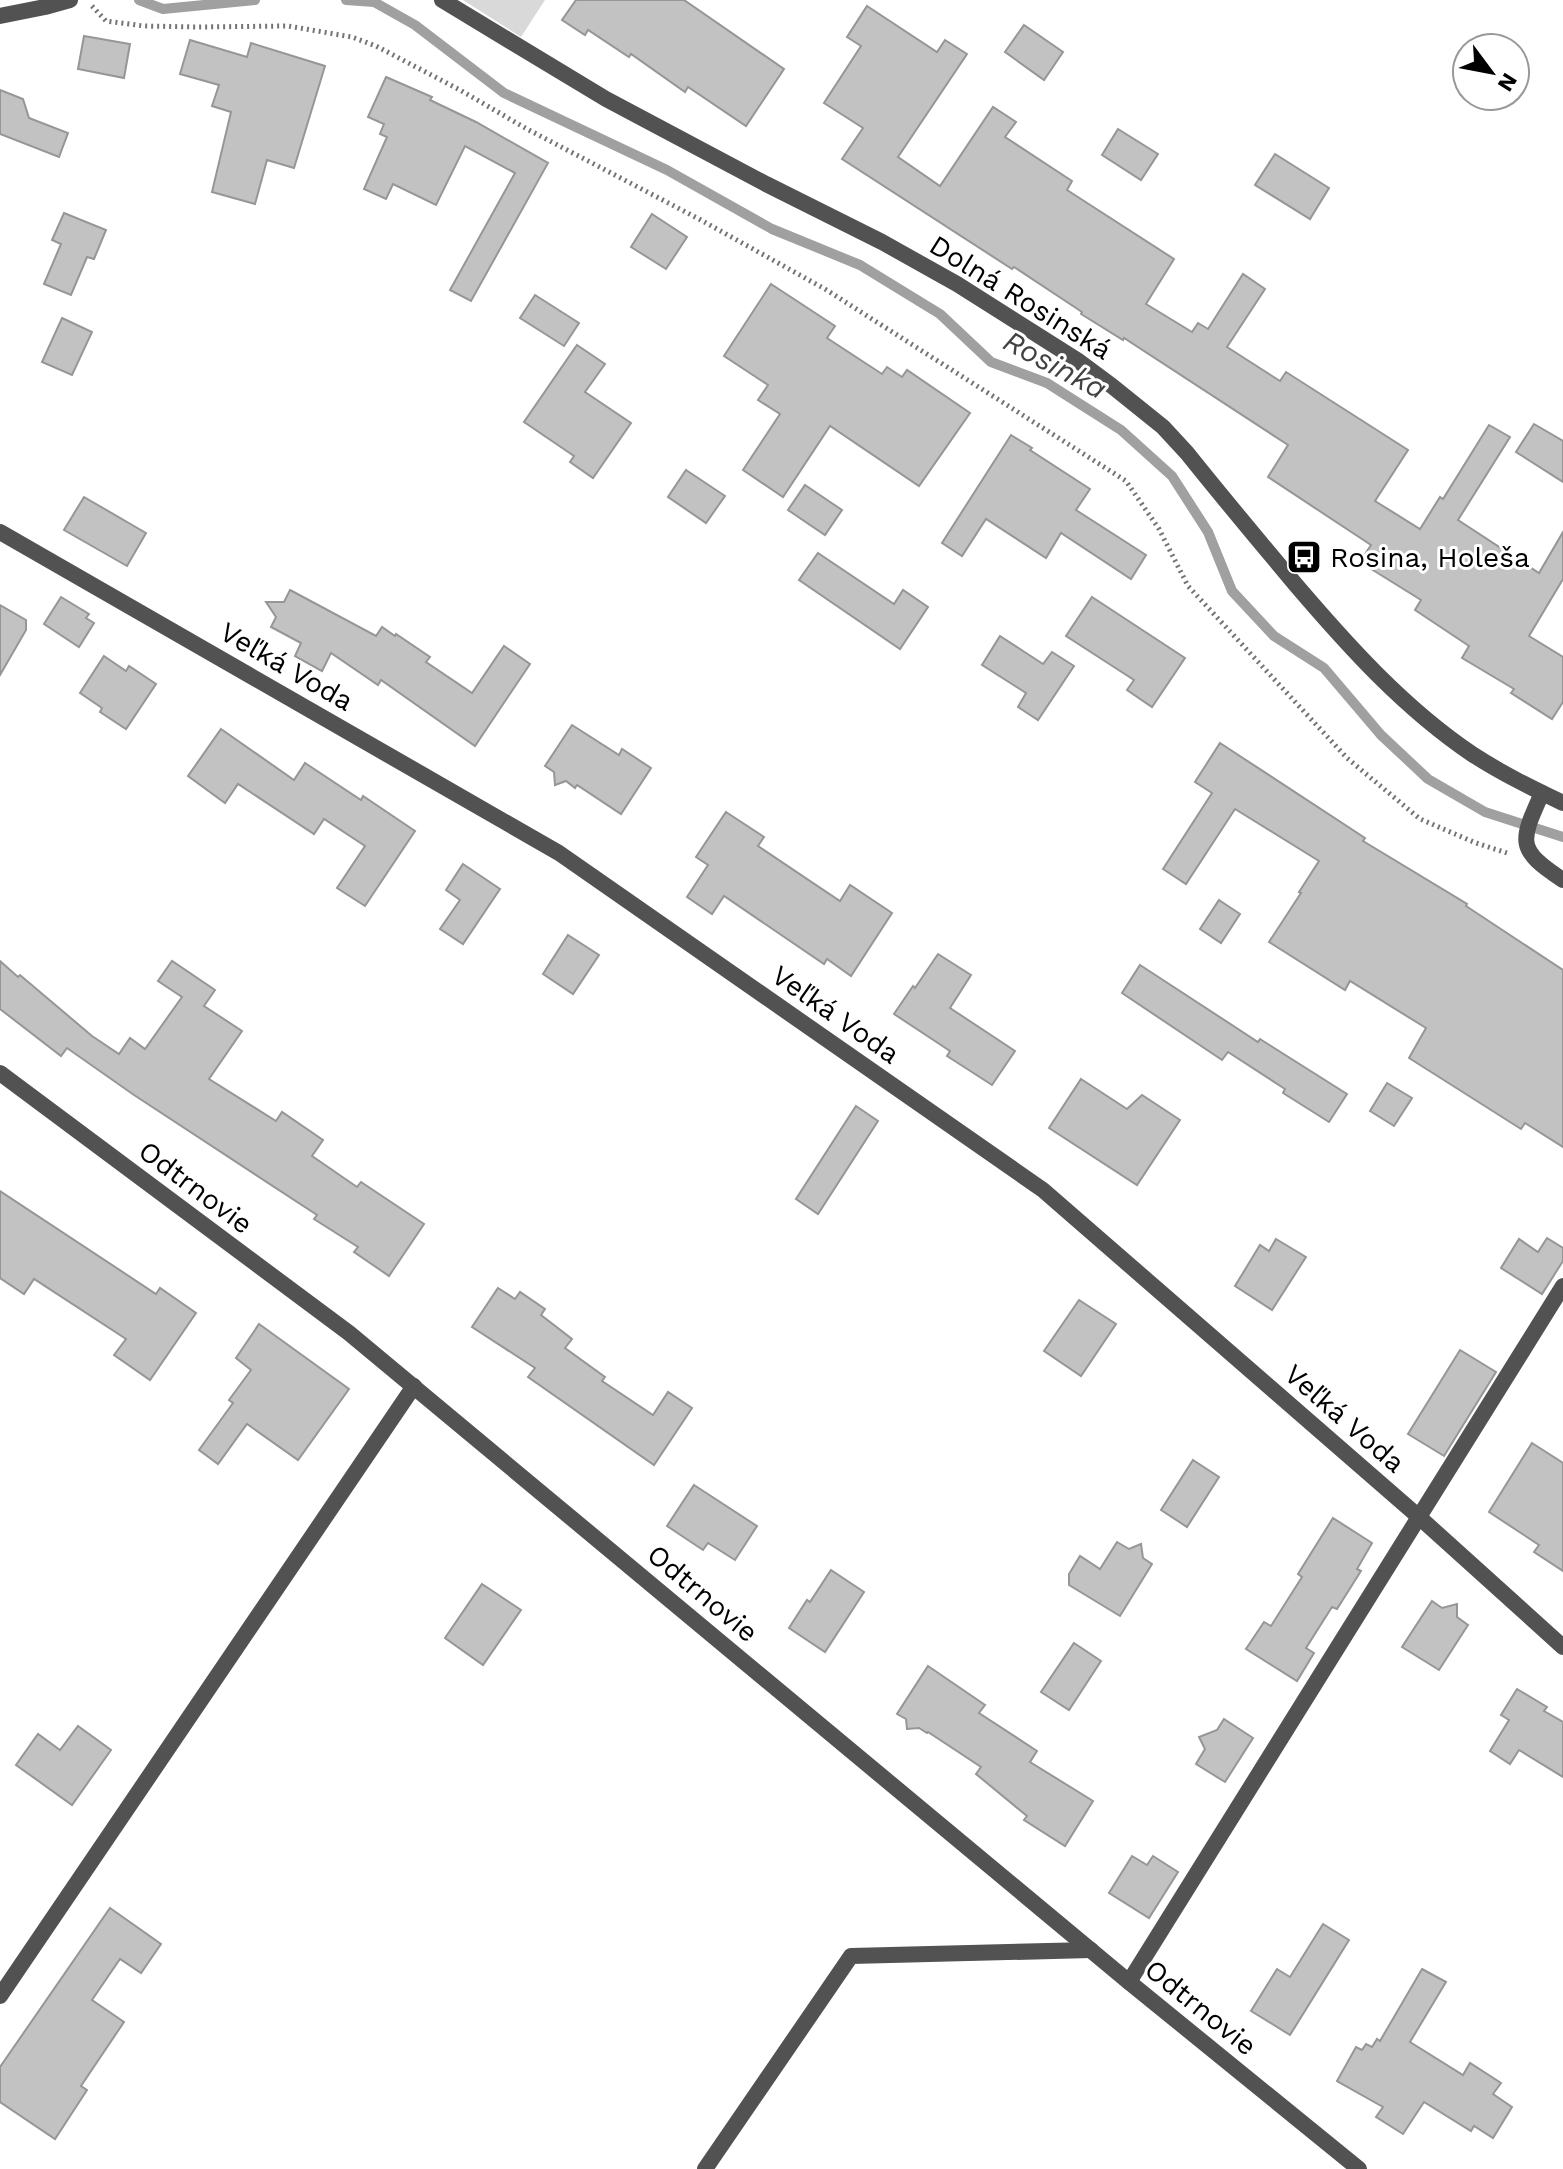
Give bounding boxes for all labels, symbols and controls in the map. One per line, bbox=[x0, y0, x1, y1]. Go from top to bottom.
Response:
north arrow bbox=[1451, 32, 1531, 112]
text: N bbox=[1493, 69, 1522, 96]
street label: Dolná Rosinská bbox=[924, 228, 1118, 367]
water label: Rosinka bbox=[998, 323, 1113, 406]
bus stop icon: Rosina, Holeša bbox=[1285, 538, 1323, 576]
place label: Rosina, Holeša bbox=[1330, 541, 1530, 574]
street label: Veľká Voda bbox=[214, 615, 359, 718]
street label: Veľká Voda bbox=[766, 958, 906, 1071]
street label: Odtrnovie bbox=[132, 1134, 259, 1241]
street label: Veľká Voda bbox=[1278, 1357, 1412, 1480]
street label: Odtrnovie bbox=[641, 1538, 765, 1649]
street label: Odtrnovie bbox=[1138, 1952, 1263, 2062]

